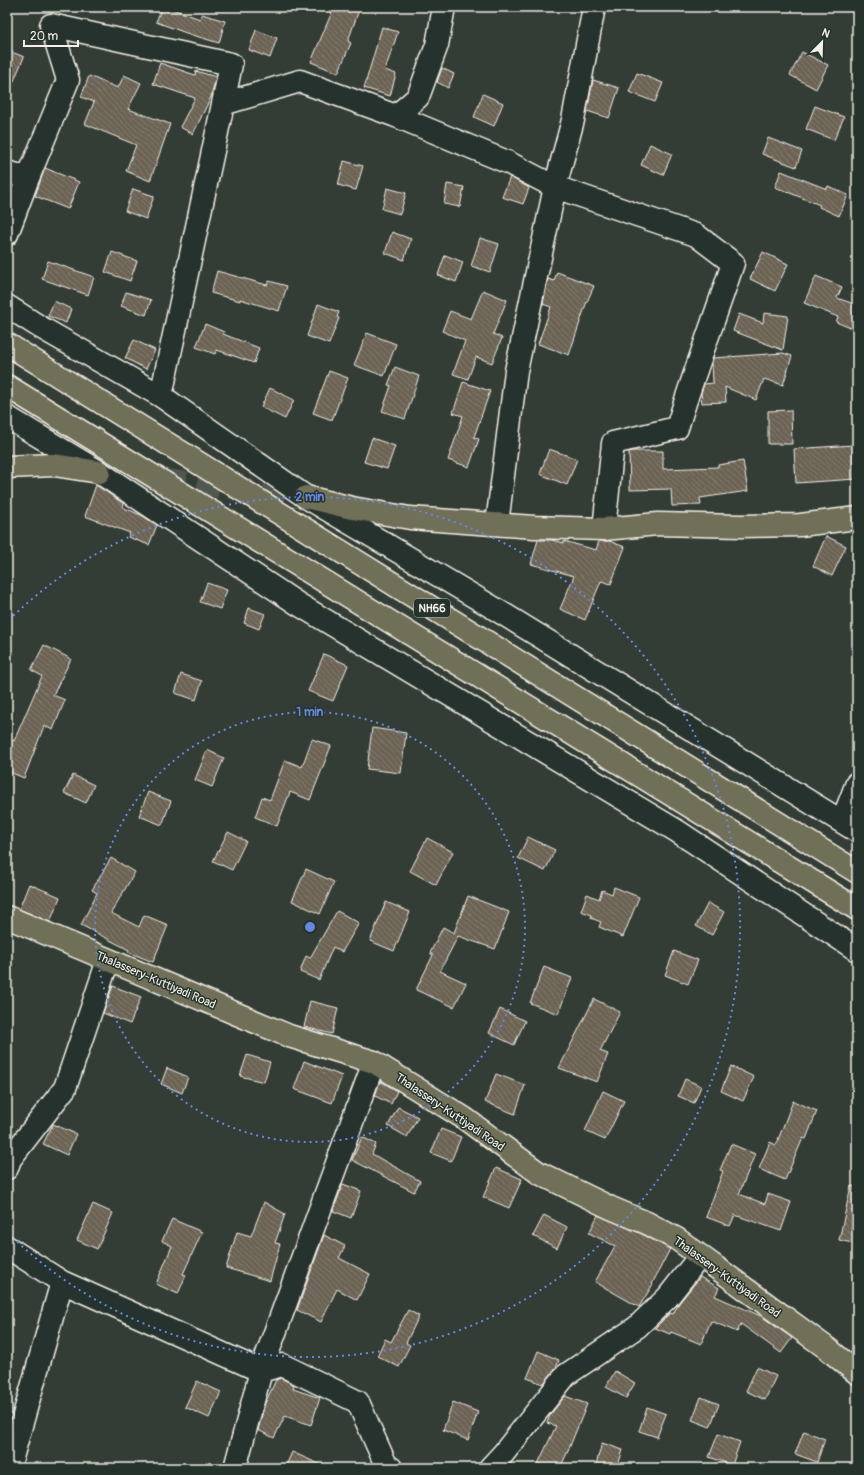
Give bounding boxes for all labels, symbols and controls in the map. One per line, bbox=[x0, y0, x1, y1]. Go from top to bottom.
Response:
scale bar bbox=[24, 22, 78, 48]
north arrow bbox=[802, 22, 842, 62]
text: N bbox=[820, 26, 832, 41]
text: 20 m bbox=[30, 29, 59, 44]
text: 2 min bbox=[296, 490, 325, 505]
road number: NH66 bbox=[414, 599, 450, 617]
text: 1 min bbox=[297, 705, 324, 720]
centre of rings bbox=[303, 920, 317, 934]
street label: Thalassery-Kuttiyadi Road bbox=[94, 948, 218, 1013]
street label: Thalassery-Kuttiyadi Road bbox=[392, 1070, 507, 1155]
street label: Thalassery-Kuttiyadi Road bbox=[670, 1234, 783, 1321]

